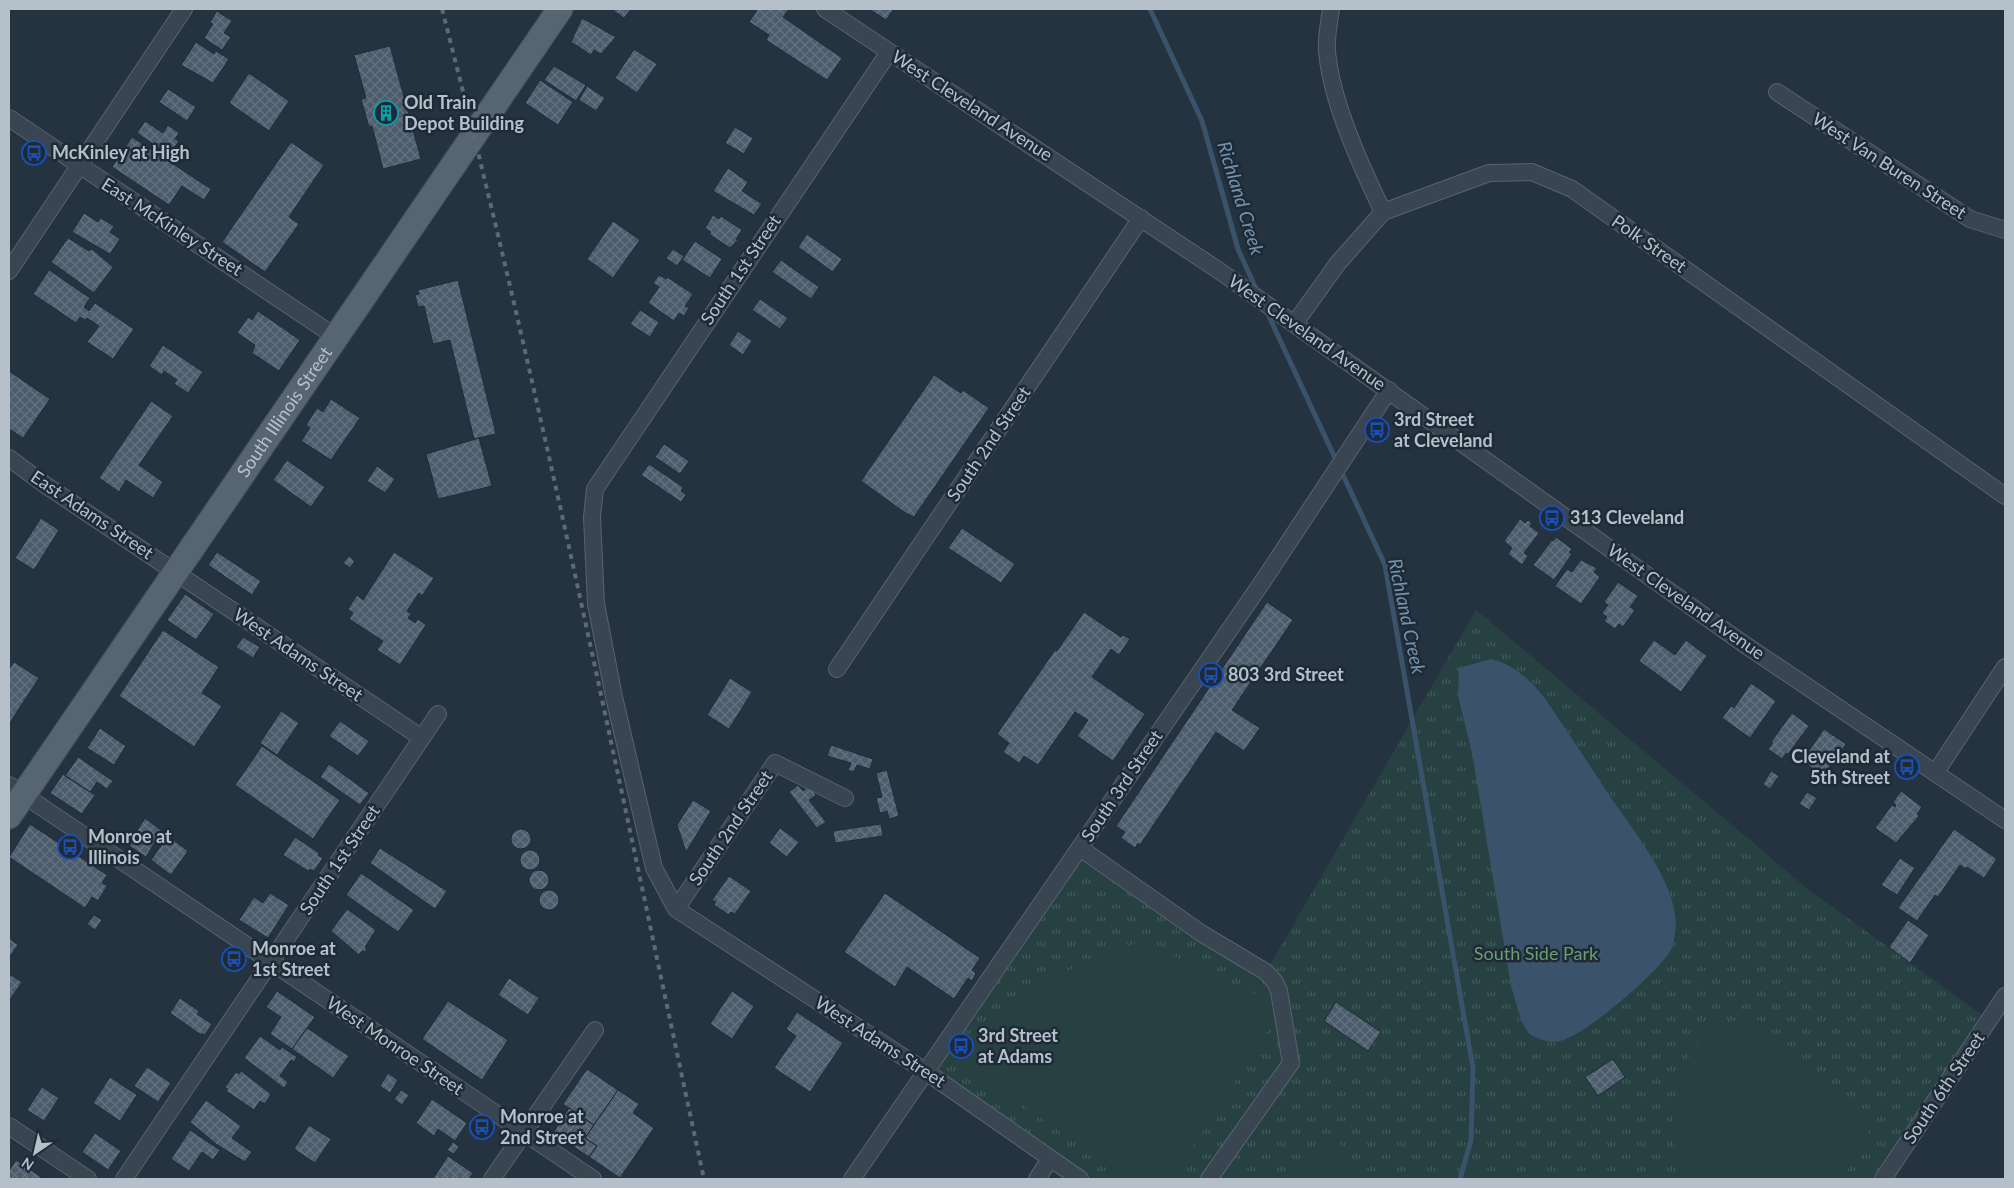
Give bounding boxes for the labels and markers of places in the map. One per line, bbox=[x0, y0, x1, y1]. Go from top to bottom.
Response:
place label: Old Train Depot Building bbox=[404, 91, 524, 134]
building icon: Old Train Depot Building bbox=[373, 100, 399, 126]
bus stop icon: McKinley at High bbox=[21, 140, 47, 166]
place label: McKinley at High bbox=[52, 141, 190, 163]
place label: 3rd Street at Cleveland bbox=[1394, 408, 1493, 451]
bus stop icon: 3rd Street at Cleveland bbox=[1364, 417, 1390, 443]
bus stop icon: 313 Cleveland bbox=[1539, 505, 1565, 531]
place label: 313 Cleveland bbox=[1570, 506, 1684, 528]
bus stop icon: 803 3rd Street bbox=[1198, 662, 1224, 688]
place label: 803 3rd Street bbox=[1228, 663, 1344, 685]
place label: Cleveland at 5th Street bbox=[1791, 745, 1890, 788]
bus stop icon: Cleveland at 5th Street bbox=[1894, 754, 1920, 780]
place label: Monroe at Illinois bbox=[88, 825, 172, 868]
bus stop icon: Monroe at Illinois bbox=[57, 834, 83, 860]
place label: Monroe at 1st Street bbox=[252, 937, 336, 980]
bus stop icon: Monroe at 1st Street bbox=[221, 946, 247, 972]
place label: 3rd Street at Adams bbox=[978, 1024, 1058, 1067]
bus stop icon: 3rd Street at Adams bbox=[948, 1033, 974, 1059]
place label: Monroe at 2nd Street bbox=[500, 1105, 584, 1148]
bus stop icon: Monroe at 2nd Street bbox=[469, 1114, 495, 1140]

